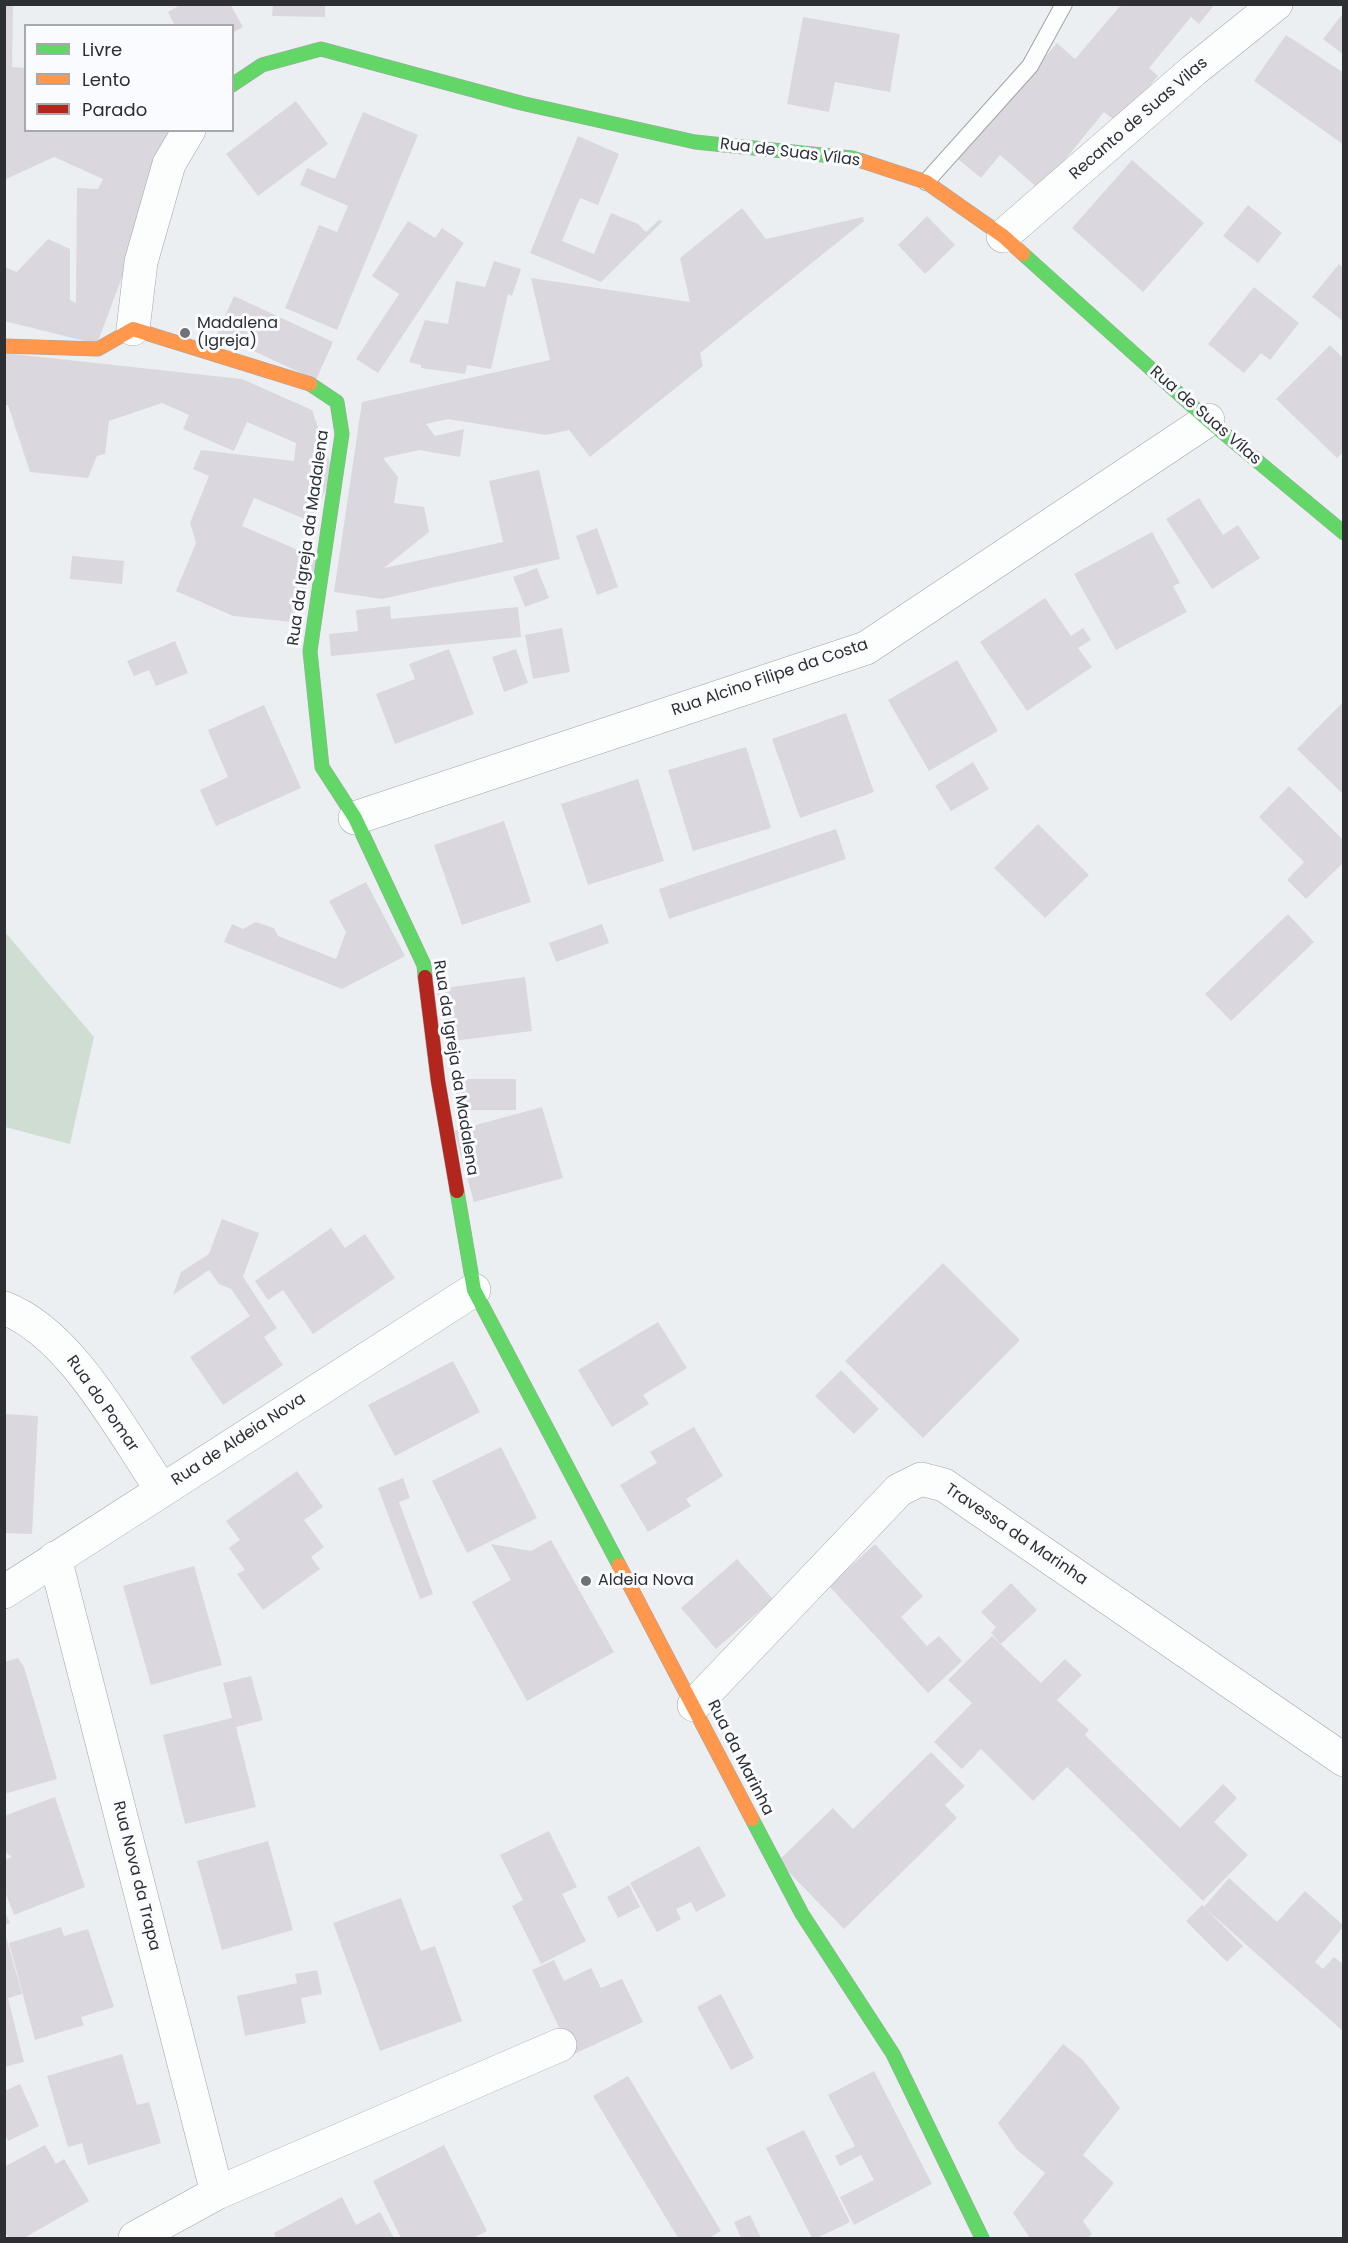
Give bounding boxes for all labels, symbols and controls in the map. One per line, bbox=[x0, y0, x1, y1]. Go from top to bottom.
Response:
legend bbox=[24, 24, 234, 132]
text: Livre bbox=[82, 37, 122, 62]
street label: Recanto de Suas Vilas bbox=[1066, 54, 1212, 184]
text: Lento bbox=[82, 67, 131, 92]
text: Parado bbox=[82, 97, 147, 122]
street label: Rua de Suas Vílas bbox=[719, 135, 861, 171]
place label: Madalena (Igreja) bbox=[197, 314, 278, 352]
marker: Madalena (Igreja) bbox=[178, 326, 192, 340]
street label: Rua de Suas Vílas bbox=[1145, 363, 1265, 469]
street label: Rua da Igreja da Madalena bbox=[284, 429, 334, 647]
street label: Rua Alcino Filipe da Costa bbox=[669, 635, 871, 721]
street label: Rua da Igreja da Madalena bbox=[428, 959, 482, 1177]
street label: Rua do Pomar bbox=[62, 1352, 142, 1456]
street label: Rua de Aldeia Nova bbox=[168, 1390, 310, 1490]
street label: Travessa da Marinha bbox=[941, 1480, 1091, 1590]
place label: Aldeia Nova bbox=[598, 1571, 694, 1591]
marker: Aldeia Nova bbox=[579, 1574, 593, 1588]
street label: Rua da Marinha bbox=[703, 1697, 777, 1819]
street label: Rua Nova da Trapa bbox=[108, 1799, 164, 1953]

